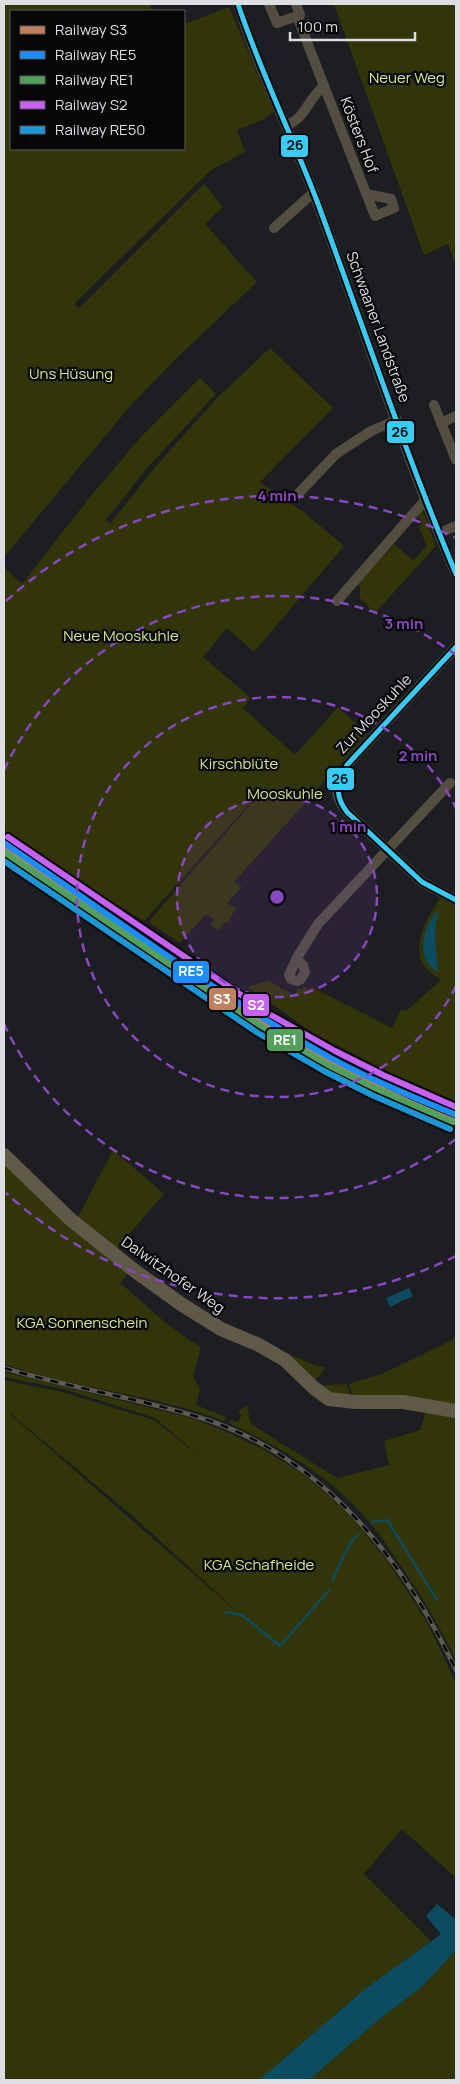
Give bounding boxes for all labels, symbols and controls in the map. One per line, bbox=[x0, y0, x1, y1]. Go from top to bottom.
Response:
legend bbox=[10, 10, 185, 150]
scale bar bbox=[290, 10, 415, 42]
text: 100 m bbox=[298, 16, 338, 37]
text: Railway S3 bbox=[55, 19, 127, 40]
text: Railway RE5 bbox=[55, 44, 136, 65]
park label: Neuer Weg bbox=[369, 67, 445, 88]
text: Railway RE1 bbox=[55, 69, 134, 90]
text: Railway S2 bbox=[55, 94, 127, 115]
street label: Kösters Hof bbox=[335, 94, 384, 177]
text: Railway RE50 bbox=[55, 119, 145, 140]
line badge: 26 bbox=[280, 134, 309, 158]
text: 26 bbox=[286, 135, 304, 154]
street label: Schwaaner Landstraße bbox=[341, 249, 416, 405]
park label: Uns Hüsung bbox=[29, 363, 113, 384]
line badge: 26 bbox=[386, 420, 415, 444]
text: 26 bbox=[391, 422, 409, 441]
text: 4 min bbox=[257, 485, 297, 506]
text: 3 min bbox=[385, 613, 423, 634]
park label: Neue Mooskuhle bbox=[63, 625, 179, 646]
street label: Zur Mooskuhle bbox=[331, 669, 416, 758]
text: 2 min bbox=[398, 745, 438, 766]
park label: Kirschblüte bbox=[200, 753, 278, 774]
line badge: 26 bbox=[326, 767, 355, 791]
text: 26 bbox=[331, 769, 349, 788]
park label: Mooskuhle bbox=[247, 783, 323, 804]
text: 1 min bbox=[330, 816, 366, 837]
centre of rings bbox=[268, 888, 286, 906]
line badge: RE5 bbox=[172, 960, 210, 984]
text: RE5 bbox=[178, 961, 204, 980]
line badge: S3 bbox=[208, 987, 237, 1011]
text: S3 bbox=[213, 989, 231, 1008]
line badge: S2 bbox=[242, 993, 270, 1017]
text: S2 bbox=[247, 995, 265, 1014]
line badge: RE1 bbox=[266, 1028, 304, 1052]
text: RE1 bbox=[273, 1030, 297, 1049]
street label: Dalwitzhofer Weg bbox=[117, 1231, 229, 1318]
park label: KGA Sonnenschein bbox=[17, 1312, 147, 1333]
park label: KGA Schafheide bbox=[204, 1554, 315, 1575]

